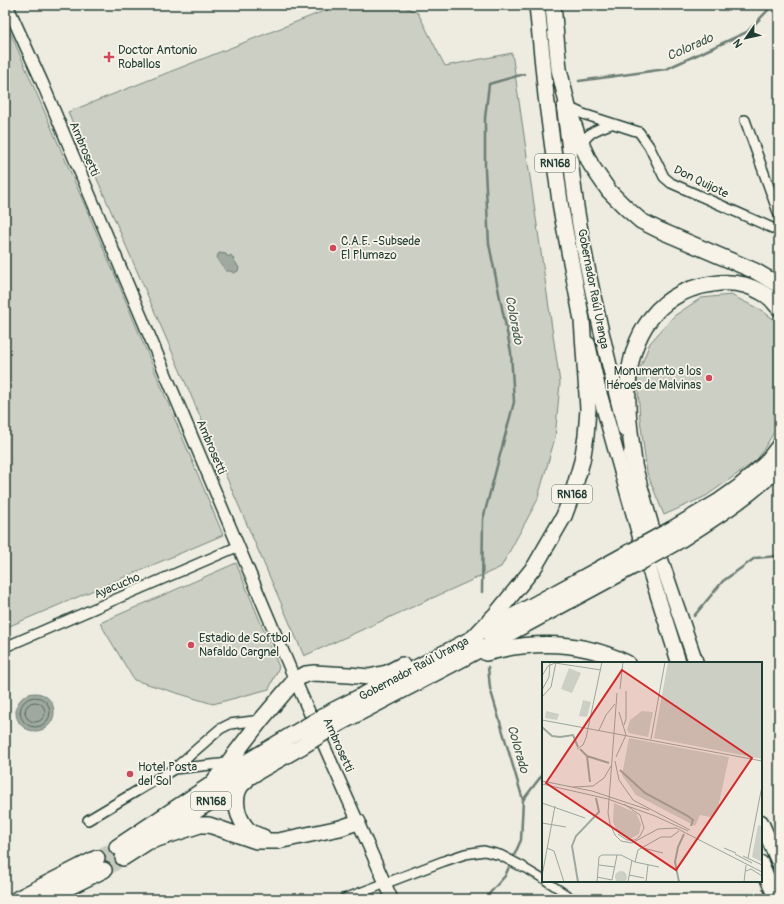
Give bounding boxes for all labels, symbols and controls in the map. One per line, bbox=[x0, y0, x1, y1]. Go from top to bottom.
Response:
north arrow bbox=[726, 18, 766, 58]
water label: Colorado bbox=[664, 29, 716, 64]
text: N bbox=[730, 36, 746, 50]
place label: Doctor Antonio Roballos bbox=[118, 43, 198, 72]
marker: Doctor Antonio Roballos bbox=[103, 51, 115, 63]
street label: Ambrosetti bbox=[66, 120, 102, 178]
road number: RN168 bbox=[535, 154, 575, 172]
street label: Don Quijote bbox=[671, 162, 731, 202]
street label: Gobernador Raúl Uranga bbox=[574, 228, 612, 351]
place label: C.A.E. -Subsede El Plumazo bbox=[341, 234, 420, 263]
marker: C.A.E. -Subsede El Plumazo bbox=[328, 243, 338, 253]
water label: Colorado bbox=[501, 294, 527, 347]
place label: Monumento a los Héroes de Malvinas bbox=[606, 364, 702, 393]
marker: Monumento a los Héroes de Malvinas bbox=[704, 373, 714, 383]
street label: Ambrosetti bbox=[193, 418, 229, 476]
road number: RN168 bbox=[552, 485, 592, 503]
street label: Ayacucho bbox=[92, 569, 143, 602]
place label: Estadio de Softbol Nafaldo Cargnel bbox=[199, 631, 291, 660]
street label: Gobernador Raúl Uranga bbox=[357, 634, 472, 704]
marker: Estadio de Softbol Nafaldo Cargnel bbox=[186, 640, 196, 650]
inset map bbox=[542, 662, 762, 882]
street label: Ambrosetti bbox=[319, 716, 357, 774]
water label: Colorado bbox=[504, 723, 533, 776]
place label: Hotel Posta del Sol bbox=[138, 760, 198, 789]
marker: Hotel Posta del Sol bbox=[125, 769, 135, 779]
road number: RN168 bbox=[191, 792, 231, 810]

